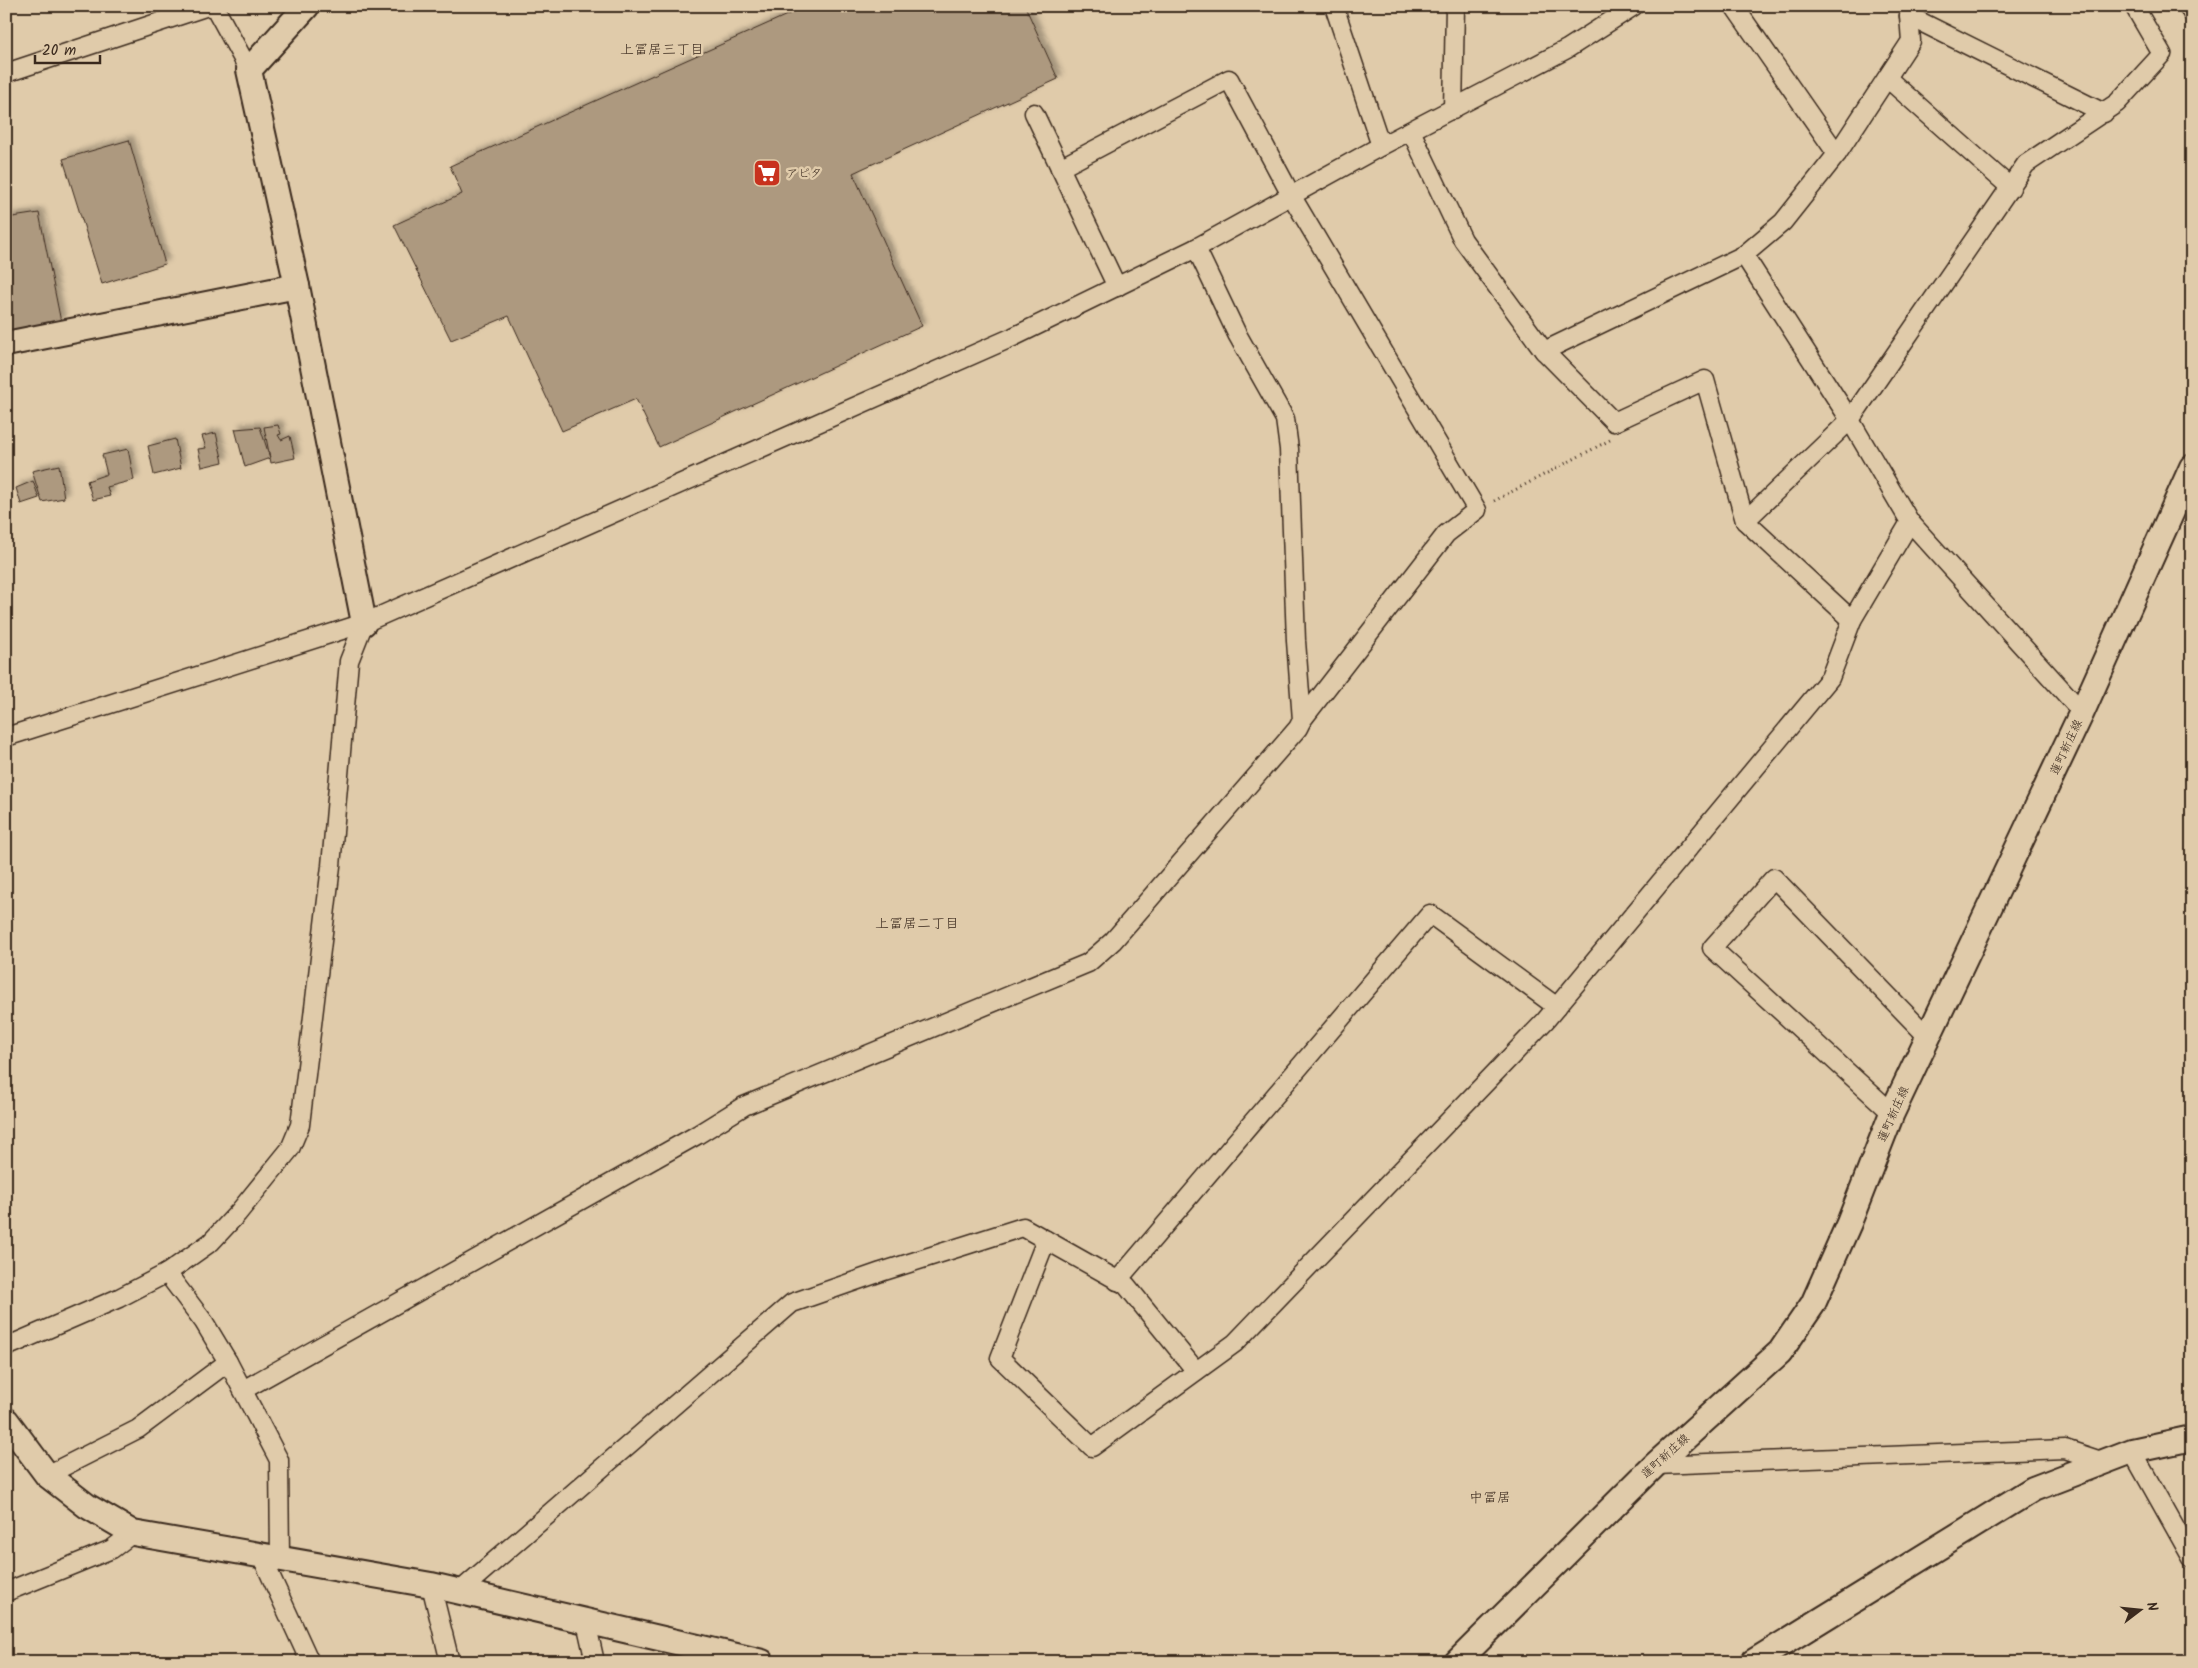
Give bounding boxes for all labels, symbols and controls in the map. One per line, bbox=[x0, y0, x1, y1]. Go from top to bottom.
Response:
scale bar bbox=[35, 32, 100, 64]
text: 20 m bbox=[42, 39, 76, 63]
district label: 上冨居三丁目 bbox=[620, 39, 704, 61]
supermarket icon: アピタ bbox=[752, 158, 782, 188]
place label: アピタ bbox=[786, 164, 822, 183]
street label: 蓮町新庄線 bbox=[2045, 716, 2088, 778]
district label: 上冨居二丁目 bbox=[875, 913, 959, 935]
street label: 蓮町新庄線 bbox=[1873, 1083, 1914, 1145]
street label: 蓮町新庄線 bbox=[1637, 1429, 1694, 1484]
district label: 中冨居 bbox=[1469, 1487, 1511, 1509]
north arrow bbox=[2116, 1586, 2166, 1636]
text: N bbox=[2140, 1599, 2163, 1614]

